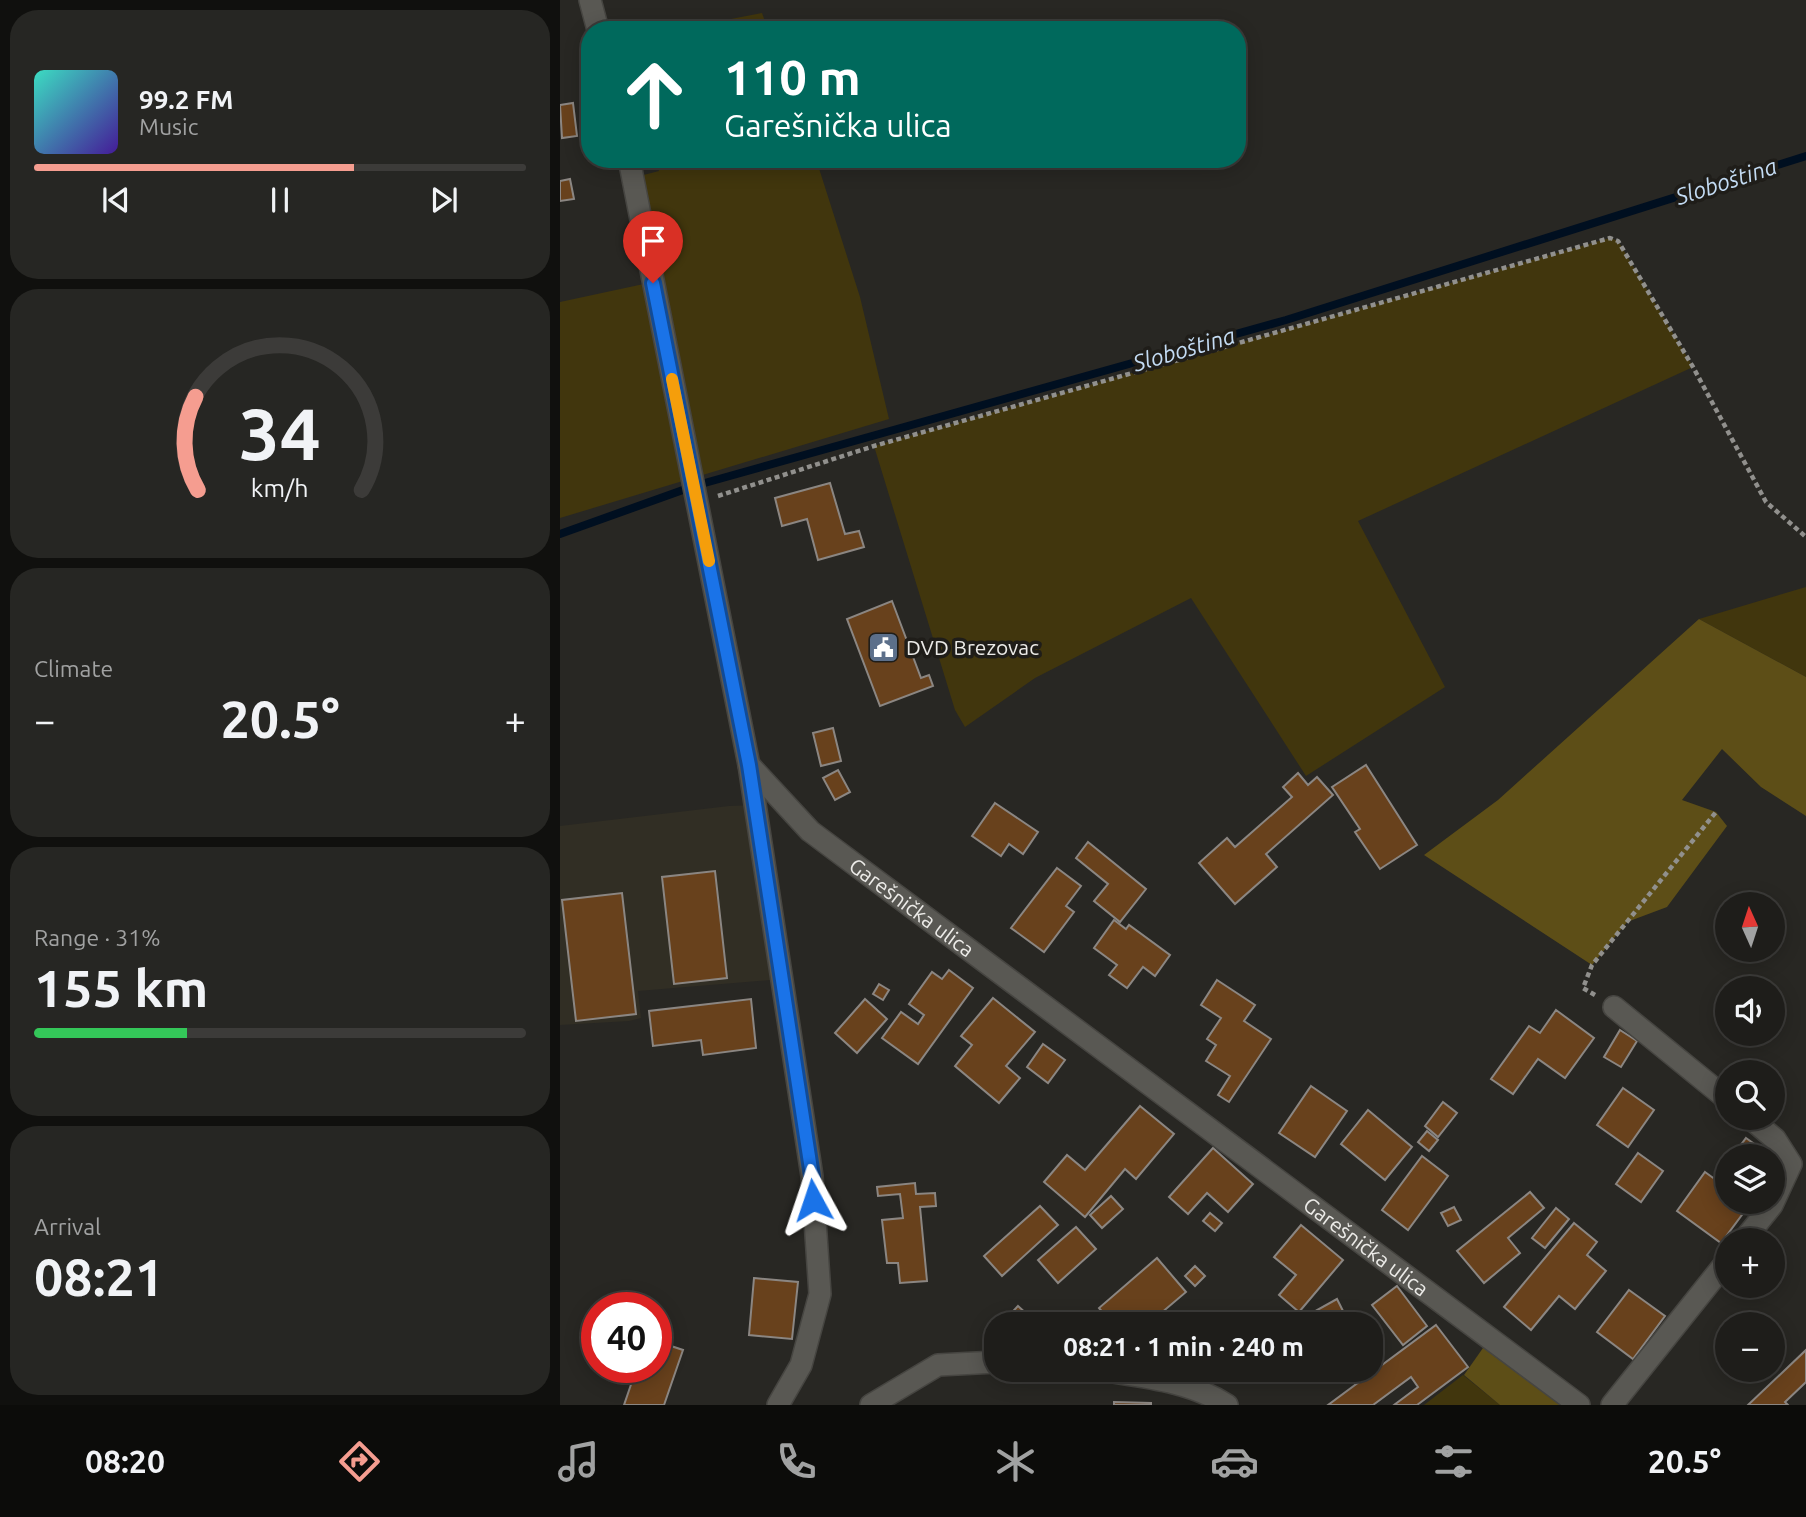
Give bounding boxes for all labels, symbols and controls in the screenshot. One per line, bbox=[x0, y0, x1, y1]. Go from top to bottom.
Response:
icon: ahead bbox=[609, 49, 700, 140]
text: 110 m bbox=[724, 49, 861, 104]
text: 99.2 FM bbox=[139, 85, 233, 114]
text: Garešnička ulica bbox=[724, 107, 952, 143]
text: Music bbox=[139, 114, 198, 139]
water label: Sloboština bbox=[1671, 153, 1780, 209]
icon: previous bbox=[97, 181, 135, 219]
icon: pause bbox=[261, 181, 299, 219]
icon: next bbox=[425, 181, 463, 219]
pin bbox=[623, 211, 683, 283]
icon: arrive bbox=[634, 222, 672, 260]
water label: Sloboština bbox=[1129, 323, 1238, 376]
text: 34 bbox=[239, 392, 321, 474]
text: km/h bbox=[251, 473, 309, 501]
public building icon: DVD Brezovac bbox=[866, 630, 900, 664]
place label: DVD Brezovac bbox=[906, 635, 1039, 659]
text: Climate bbox=[34, 656, 113, 681]
text: 20.5° bbox=[220, 690, 340, 748]
text: − bbox=[34, 699, 55, 741]
text: + bbox=[505, 699, 526, 741]
street label: Garešnička ulica bbox=[845, 853, 979, 961]
north arrow bbox=[1715, 892, 1785, 962]
map controls bbox=[1715, 892, 1785, 1382]
text: Range · 31% bbox=[34, 925, 161, 950]
text: 155 km bbox=[34, 959, 208, 1017]
button: sound bbox=[1715, 976, 1785, 1046]
button: search bbox=[1715, 1060, 1785, 1130]
button: layers bbox=[1715, 1144, 1785, 1214]
position arrow bbox=[776, 1163, 850, 1237]
street label: Garešnička ulica bbox=[1299, 1192, 1433, 1301]
text: Arrival bbox=[34, 1214, 101, 1239]
button: + bbox=[1715, 1228, 1785, 1298]
text: 08:21 bbox=[34, 1248, 164, 1306]
speed limit sign: 40 bbox=[581, 1292, 672, 1383]
button: − bbox=[1715, 1312, 1785, 1382]
text: 08:21 · 1 min · 240 m bbox=[1063, 1332, 1304, 1361]
icon: directions bbox=[335, 1437, 384, 1486]
icon: music bbox=[554, 1437, 603, 1486]
icon: phone bbox=[772, 1437, 821, 1486]
icon: climate bbox=[991, 1437, 1040, 1486]
icon: car bbox=[1210, 1437, 1259, 1486]
icon: filters bbox=[1429, 1437, 1478, 1486]
text: 08:20 bbox=[85, 1443, 165, 1479]
text: 20.5° bbox=[1648, 1443, 1721, 1479]

